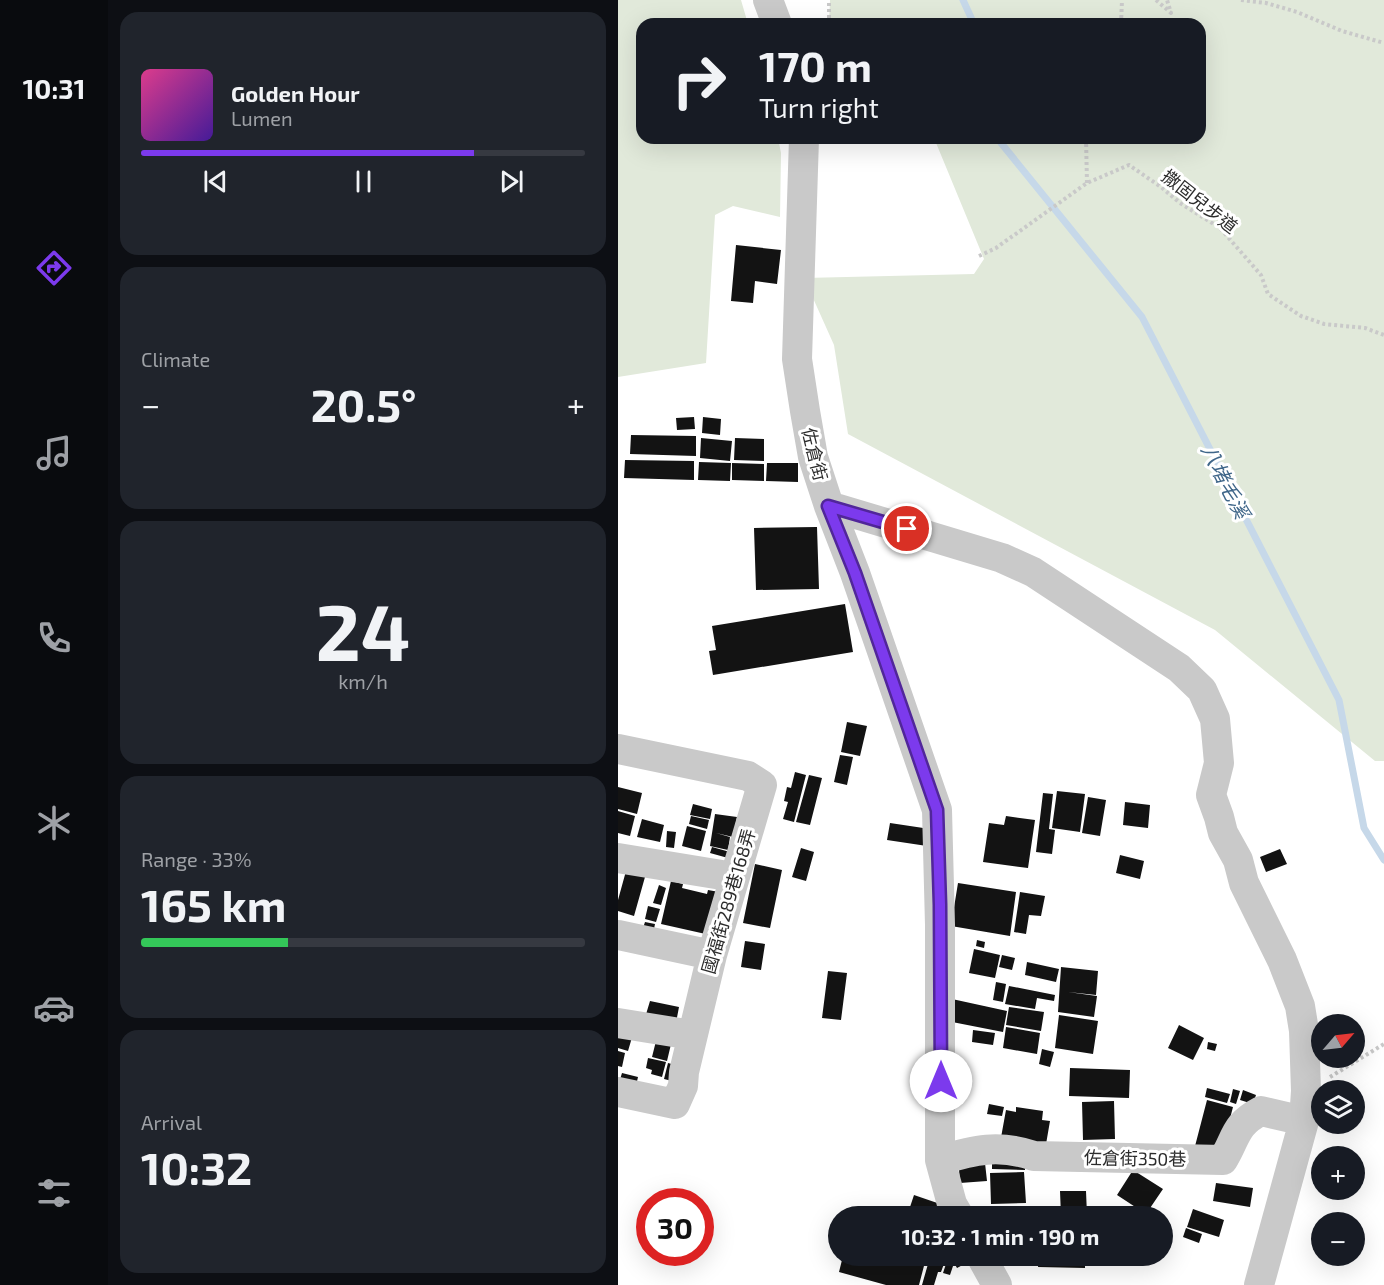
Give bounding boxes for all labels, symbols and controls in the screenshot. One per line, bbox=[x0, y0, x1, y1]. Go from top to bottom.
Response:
text: 170 m bbox=[759, 40, 872, 90]
icon: right bbox=[660, 42, 738, 120]
text: 10:31 bbox=[23, 72, 85, 104]
text: Golden Hour bbox=[231, 80, 360, 106]
text: Turn right bbox=[759, 91, 879, 123]
text: Lumen bbox=[231, 106, 293, 130]
icon: previous bbox=[199, 165, 232, 198]
icon: pause bbox=[347, 165, 380, 198]
icon: next bbox=[495, 165, 528, 198]
street label: 撒固兒步道 bbox=[1158, 165, 1242, 237]
icon: directions bbox=[33, 247, 75, 289]
text: Climate bbox=[141, 347, 210, 371]
text: 20.5° bbox=[311, 377, 416, 431]
text: − bbox=[141, 384, 160, 424]
text: + bbox=[567, 384, 585, 424]
street label: 佐倉街 bbox=[798, 425, 832, 483]
icon: music bbox=[33, 432, 75, 474]
water label: 八堵毛溪 bbox=[1197, 440, 1256, 525]
pin bbox=[881, 503, 932, 554]
icon: arrive bbox=[890, 512, 923, 545]
text: 24 bbox=[315, 583, 411, 677]
icon: phone bbox=[33, 617, 75, 659]
text: km/h bbox=[338, 669, 388, 693]
icon: climate bbox=[33, 802, 75, 844]
street label: 國福街289巷168弄 bbox=[697, 826, 759, 976]
text: Range · 33% bbox=[141, 847, 252, 871]
text: 165 km bbox=[141, 877, 286, 931]
icon: car bbox=[33, 987, 75, 1029]
north arrow bbox=[1311, 1014, 1365, 1068]
map controls bbox=[1311, 1014, 1365, 1266]
position arrow bbox=[909, 1049, 973, 1113]
button: layers bbox=[1311, 1080, 1365, 1134]
text: Arrival bbox=[141, 1110, 202, 1134]
text: 10:32 bbox=[141, 1140, 252, 1194]
street label: 佐倉街350巷 bbox=[1084, 1146, 1186, 1170]
button: + bbox=[1311, 1146, 1365, 1200]
icon: filters bbox=[33, 1172, 75, 1214]
speed limit sign: 30 bbox=[636, 1188, 714, 1266]
button: − bbox=[1311, 1212, 1365, 1266]
text: 10:32 · 1 min · 190 m bbox=[902, 1223, 1099, 1249]

